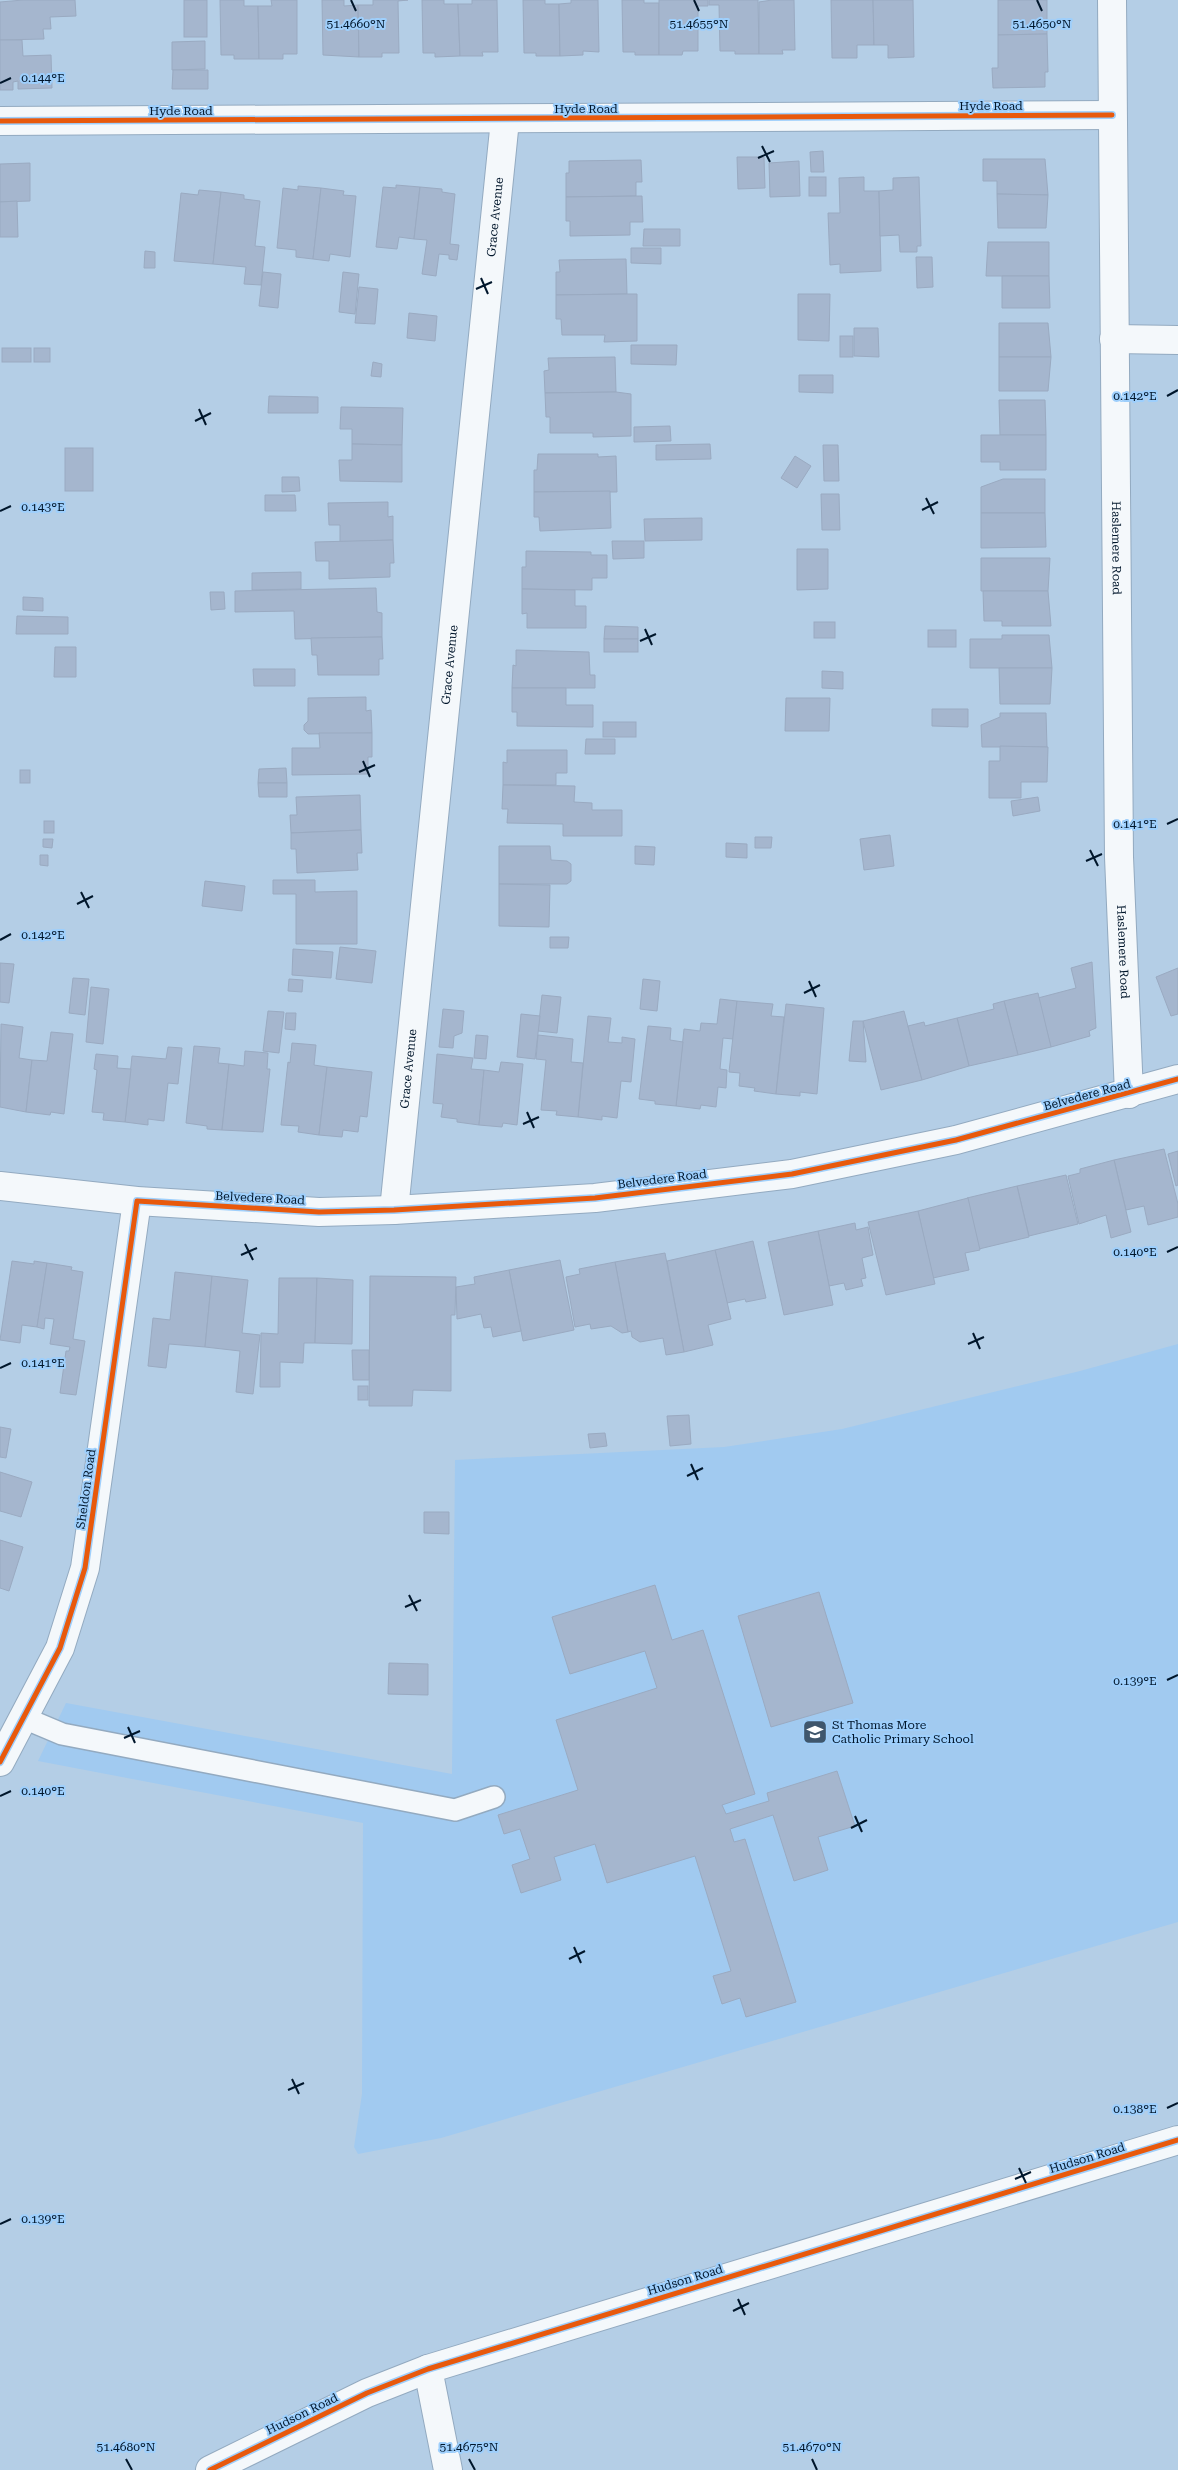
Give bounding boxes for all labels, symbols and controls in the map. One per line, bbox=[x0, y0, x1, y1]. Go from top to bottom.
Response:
text: 51.4660°N bbox=[327, 17, 386, 31]
text: 51.4655°N bbox=[670, 17, 729, 31]
text: 51.4650°N bbox=[1013, 17, 1072, 31]
text: 0.144°E bbox=[21, 71, 65, 85]
street label: Hyde Road bbox=[959, 99, 1023, 113]
street label: Hyde Road bbox=[554, 102, 618, 116]
street label: Hyde Road bbox=[149, 104, 213, 118]
street label: Grace Avenue bbox=[484, 176, 506, 258]
text: 0.142°E bbox=[1113, 389, 1157, 403]
text: 0.143°E bbox=[21, 500, 65, 514]
street label: Haslemere Road bbox=[1109, 501, 1124, 595]
street label: Grace Avenue bbox=[439, 624, 461, 705]
text: 0.141°E bbox=[1113, 817, 1157, 831]
street label: Haslemere Road bbox=[1114, 905, 1132, 999]
text: 0.142°E bbox=[21, 928, 65, 942]
street label: Grace Avenue bbox=[397, 1028, 419, 1109]
street label: Belvedere Road bbox=[1042, 1077, 1132, 1113]
street label: Belvedere Road bbox=[617, 1167, 708, 1191]
street label: Belvedere Road bbox=[215, 1189, 306, 1207]
text: 0.140°E bbox=[1113, 1245, 1157, 1259]
text: 0.141°E bbox=[21, 1356, 65, 1370]
street label: Sheldon Road bbox=[73, 1448, 99, 1530]
text: 0.139°E bbox=[1113, 1674, 1157, 1688]
place label: St Thomas More Catholic Primary School bbox=[832, 1718, 974, 1746]
school or university icon: St Thomas More Catholic Primary School bbox=[802, 1719, 828, 1745]
text: 0.140°E bbox=[21, 1784, 65, 1798]
text: 0.138°E bbox=[1113, 2102, 1157, 2116]
street label: Hudson Road bbox=[1047, 2140, 1127, 2176]
text: 0.139°E bbox=[21, 2212, 65, 2226]
street label: Hudson Road bbox=[645, 2262, 725, 2298]
street label: Hudson Road bbox=[264, 2390, 341, 2437]
text: 51.4680°N bbox=[97, 2440, 156, 2454]
text: 51.4675°N bbox=[440, 2440, 499, 2454]
text: 51.4670°N bbox=[783, 2440, 842, 2454]

